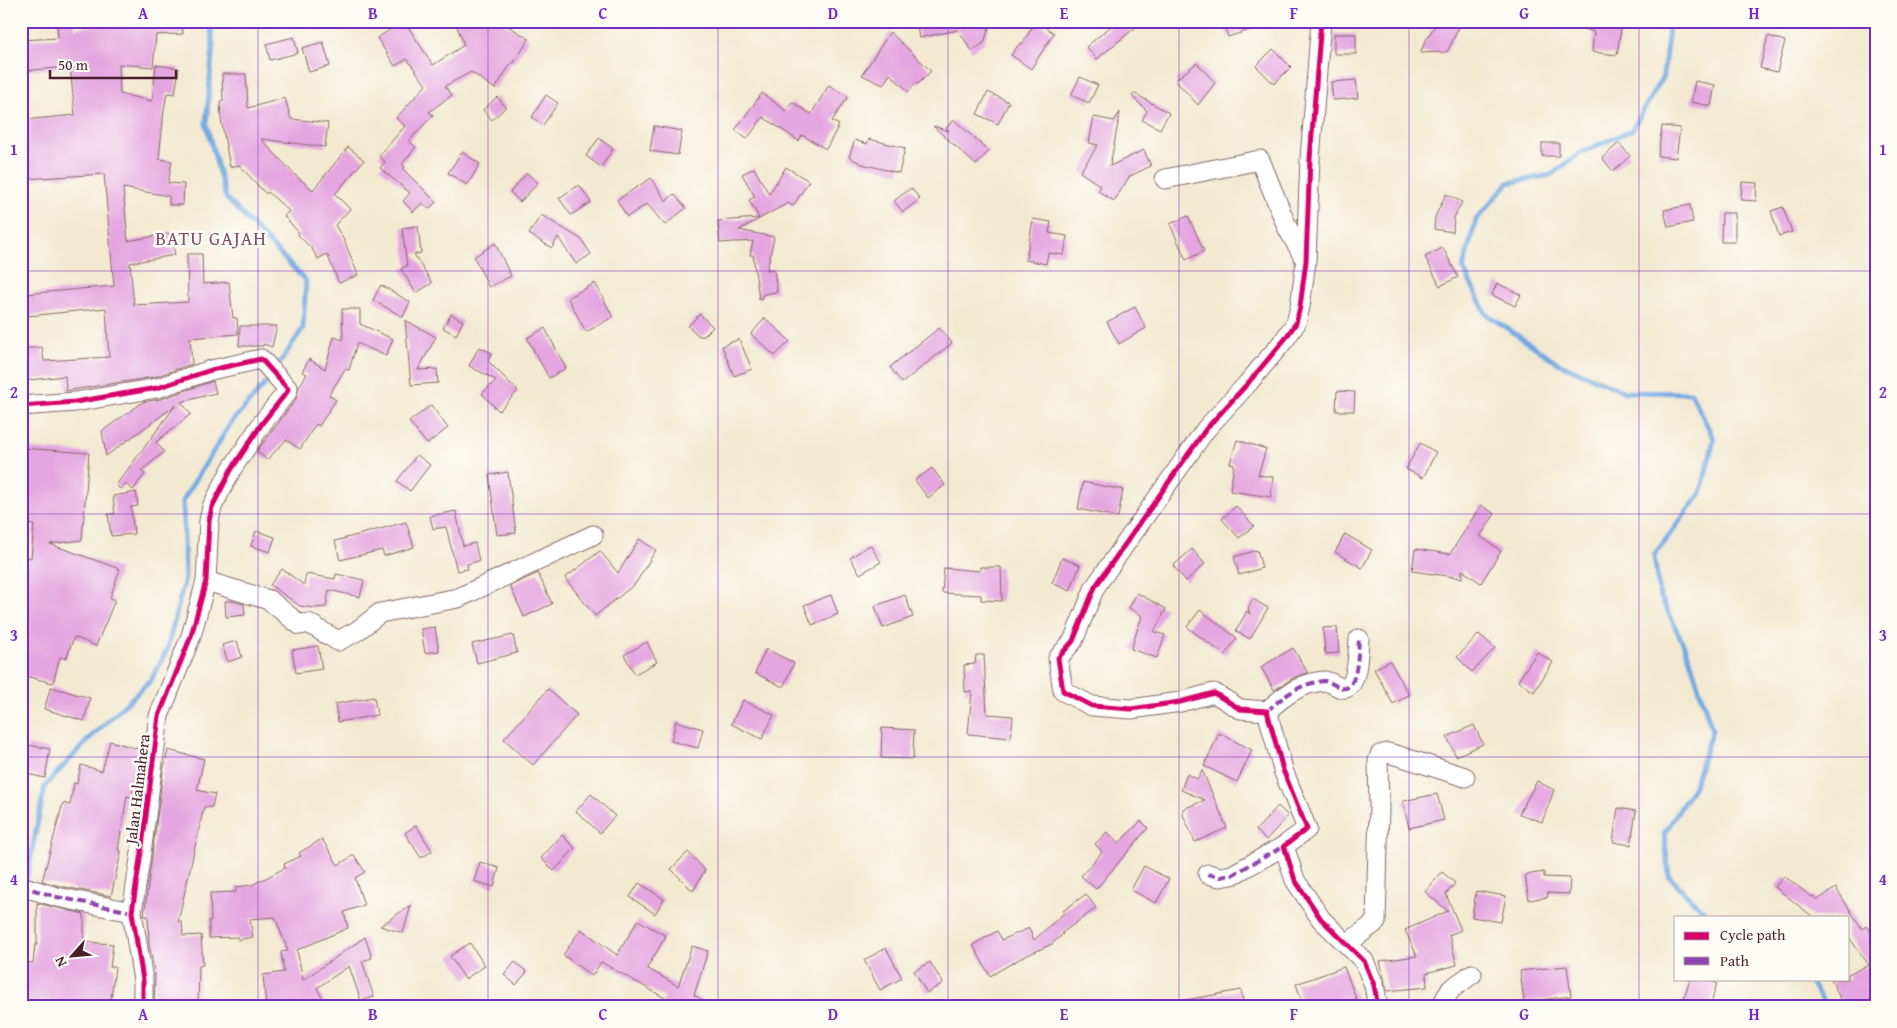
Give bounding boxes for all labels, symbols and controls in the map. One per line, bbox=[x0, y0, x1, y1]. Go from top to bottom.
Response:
text: A bbox=[138, 1, 149, 25]
text: B bbox=[368, 1, 378, 25]
text: C bbox=[598, 1, 608, 25]
text: D bbox=[828, 1, 838, 25]
text: E bbox=[1060, 1, 1069, 25]
text: F bbox=[1290, 1, 1298, 25]
text: G bbox=[1519, 1, 1529, 25]
text: H bbox=[1748, 1, 1760, 25]
scale bar bbox=[50, 48, 176, 80]
text: 50 m bbox=[58, 54, 89, 75]
text: 1 bbox=[10, 137, 18, 161]
text: 1 bbox=[1879, 137, 1887, 161]
district label: BATU GAJAH bbox=[155, 224, 267, 252]
text: 2 bbox=[10, 380, 18, 404]
text: 2 bbox=[1879, 380, 1887, 404]
text: 3 bbox=[10, 623, 18, 647]
text: 3 bbox=[1879, 623, 1887, 647]
street label: Jalan Halmahera bbox=[118, 732, 156, 848]
text: 4 bbox=[10, 867, 18, 891]
text: 4 bbox=[1879, 867, 1887, 891]
legend bbox=[1674, 916, 1850, 980]
text: Cycle path bbox=[1720, 924, 1786, 945]
north arrow bbox=[48, 930, 98, 980]
text: Path bbox=[1720, 950, 1749, 971]
text: N bbox=[49, 953, 71, 971]
text: A bbox=[138, 1002, 149, 1026]
text: B bbox=[368, 1002, 378, 1026]
text: C bbox=[598, 1002, 608, 1026]
text: D bbox=[828, 1002, 838, 1026]
text: E bbox=[1060, 1002, 1069, 1026]
text: F bbox=[1290, 1002, 1298, 1026]
text: G bbox=[1519, 1002, 1529, 1026]
text: H bbox=[1748, 1002, 1760, 1026]

